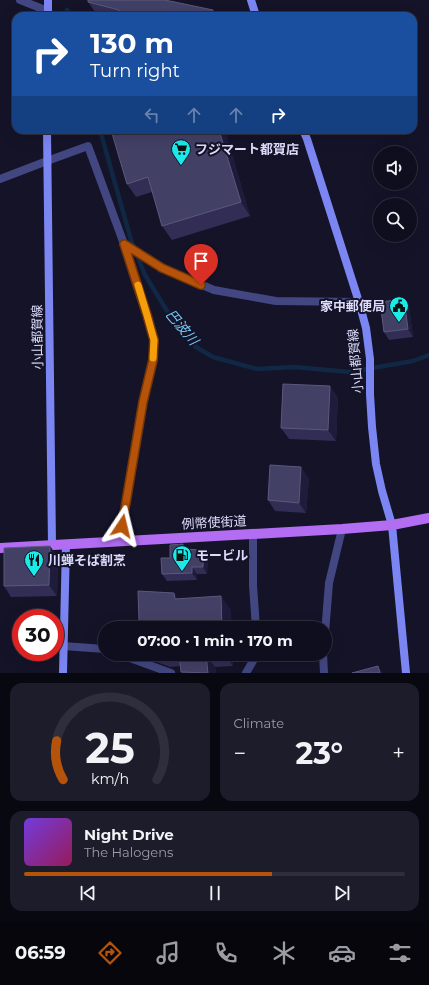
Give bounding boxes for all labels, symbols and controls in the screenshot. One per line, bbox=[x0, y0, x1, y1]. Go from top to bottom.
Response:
text: 130 m bbox=[90, 26, 174, 60]
icon: right bbox=[24, 28, 76, 80]
text: Turn right bbox=[90, 60, 180, 82]
icon: left bbox=[141, 104, 163, 126]
icon: ahead bbox=[183, 104, 205, 126]
icon: ahead bbox=[225, 104, 247, 126]
icon: right bbox=[267, 104, 289, 126]
supermarket icon: フジマート都賀店 bbox=[170, 138, 192, 166]
place label: フジマート都賀店 bbox=[195, 141, 299, 157]
map controls bbox=[373, 146, 417, 242]
button: sound bbox=[373, 146, 417, 190]
button: search bbox=[373, 198, 417, 242]
pin bbox=[184, 244, 218, 285]
icon: arrive bbox=[190, 250, 212, 272]
public building icon: 家中郵便局 bbox=[388, 295, 410, 323]
place label: 家中郵便局 bbox=[320, 298, 385, 314]
street label: 小山都賀線 bbox=[28, 304, 46, 370]
water label: 巴波川 bbox=[162, 305, 204, 350]
street label: 小山都賀線 bbox=[344, 328, 366, 394]
position arrow bbox=[101, 505, 143, 547]
street label: 例幣使街道 bbox=[181, 512, 247, 532]
fuel station icon: モービル bbox=[171, 544, 193, 572]
place label: モービル bbox=[196, 547, 248, 563]
restaurant icon: 川蝉そば割烹 bbox=[23, 549, 45, 577]
place label: 川蝉そば割烹 bbox=[48, 552, 126, 568]
speed limit sign: 30 bbox=[12, 609, 64, 661]
text: 07:00 · 1 min · 170 m bbox=[137, 631, 293, 650]
text: Climate bbox=[234, 715, 284, 731]
text: 25 bbox=[85, 723, 134, 773]
text: 23° bbox=[295, 735, 343, 772]
text: − bbox=[234, 740, 246, 767]
text: + bbox=[392, 740, 405, 767]
text: km/h bbox=[91, 770, 129, 788]
text: Night Drive bbox=[84, 825, 174, 844]
text: The Halogens bbox=[84, 844, 173, 860]
icon: previous bbox=[77, 882, 99, 904]
icon: pause bbox=[204, 882, 226, 904]
icon: next bbox=[331, 882, 353, 904]
icon: directions bbox=[96, 939, 124, 967]
icon: music bbox=[154, 939, 182, 967]
icon: phone bbox=[212, 939, 240, 967]
icon: climate bbox=[270, 939, 298, 967]
icon: car bbox=[328, 939, 356, 967]
icon: filters bbox=[386, 939, 414, 967]
text: 06:59 bbox=[15, 942, 66, 964]

